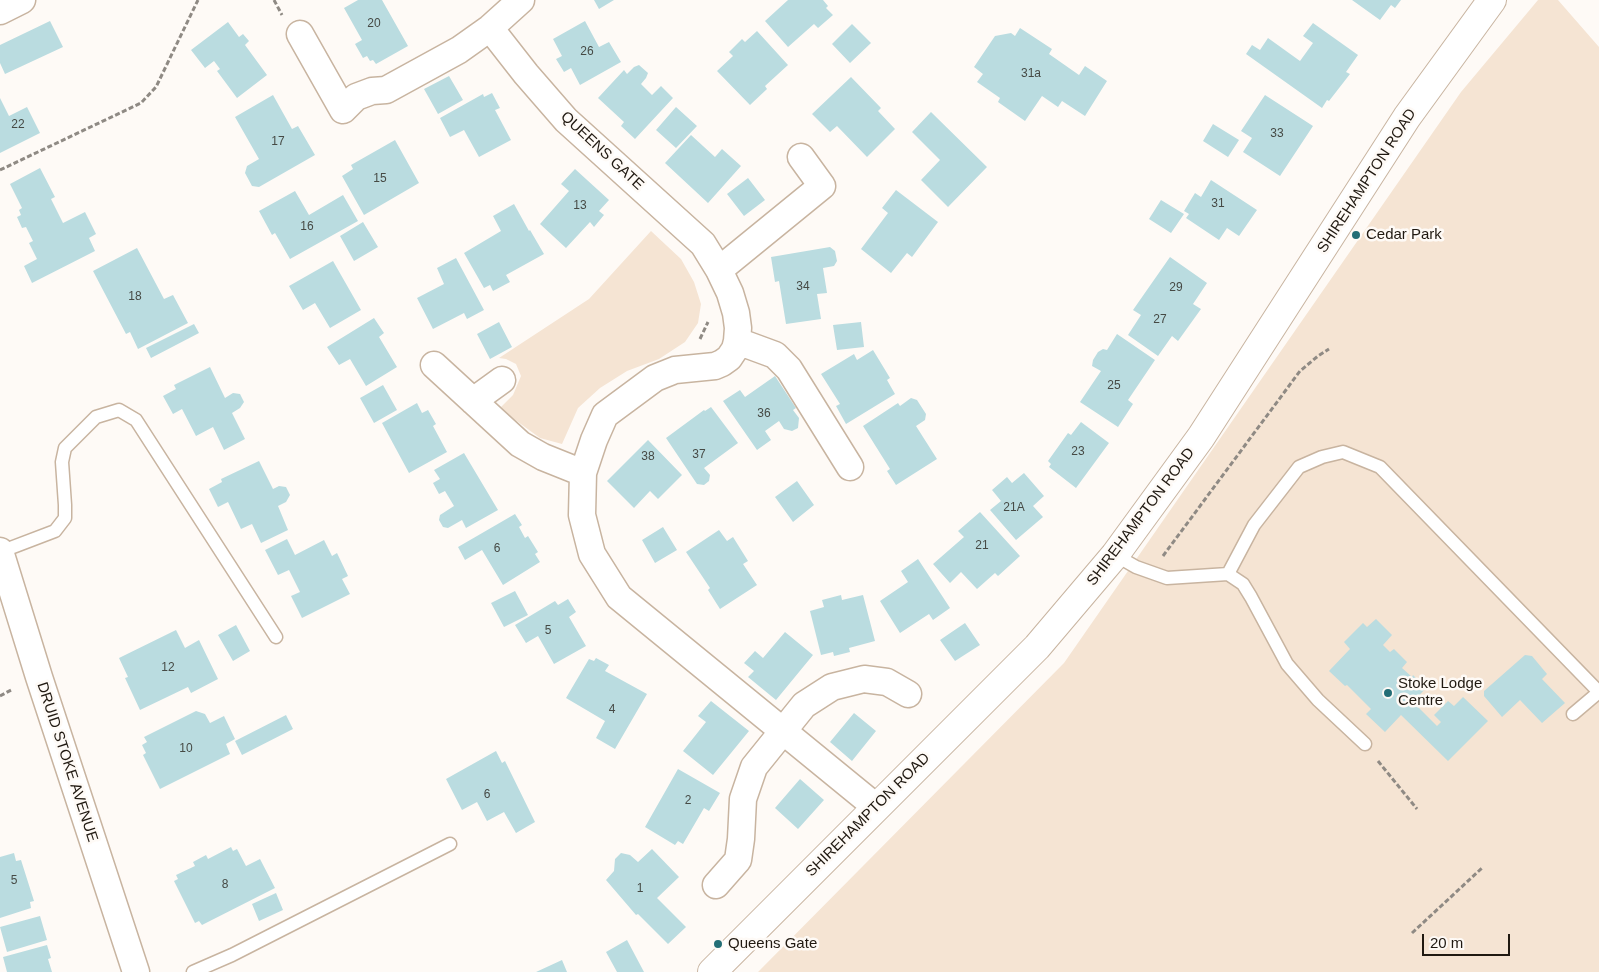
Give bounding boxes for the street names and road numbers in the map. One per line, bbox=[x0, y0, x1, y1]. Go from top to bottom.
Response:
street label: SHIREHAMPTON ROAD bbox=[1314, 106, 1420, 256]
street label: QUEENS GATE bbox=[557, 108, 647, 194]
street label: SHIREHAMPTON ROAD bbox=[1083, 444, 1199, 590]
street label: DRUID STOKE AVENUE bbox=[33, 680, 101, 844]
street label: SHIREHAMPTON ROAD bbox=[802, 749, 934, 881]

